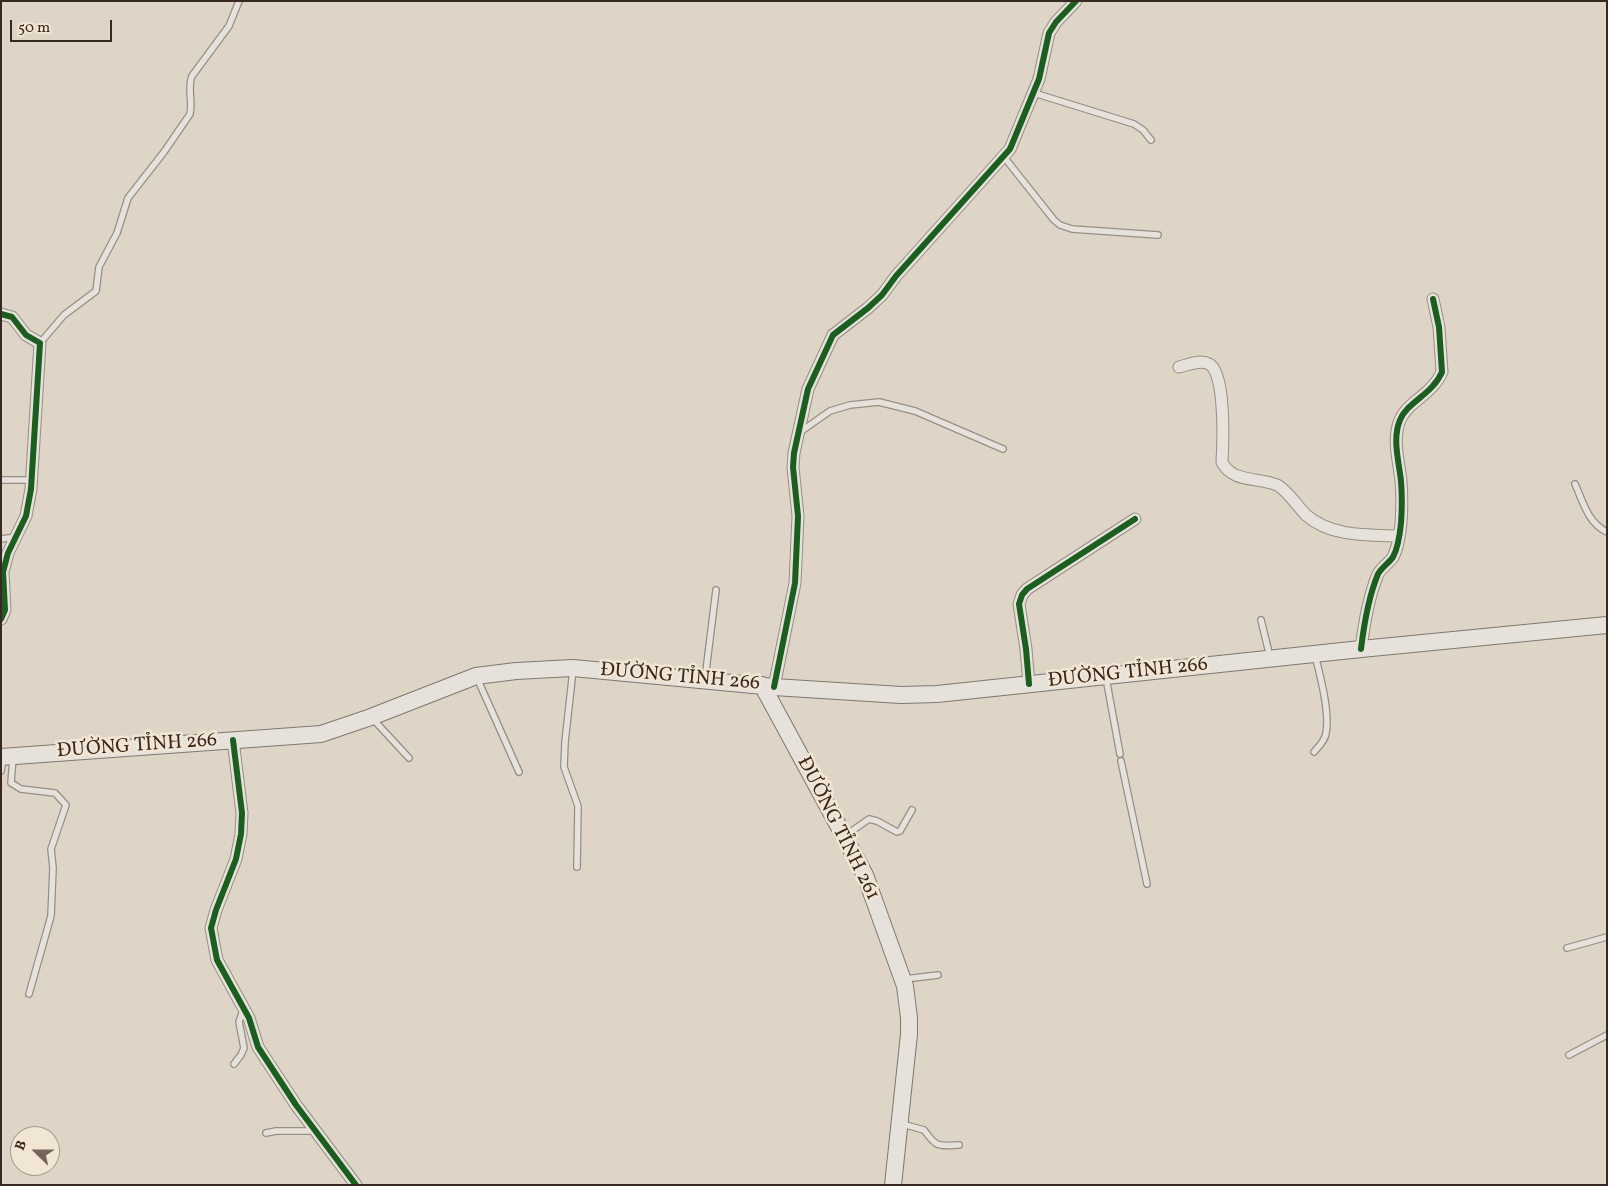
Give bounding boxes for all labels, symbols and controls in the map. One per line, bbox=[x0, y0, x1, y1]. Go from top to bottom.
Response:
scale bar bbox=[12, 10, 115, 42]
text: 50 m bbox=[18, 18, 50, 39]
street label: ĐƯỜNG TỈNH 266 bbox=[1047, 654, 1209, 694]
street label: ĐƯỜNG TỈNH 266 bbox=[599, 659, 761, 697]
street label: ĐƯỜNG TỈNH 266 bbox=[56, 729, 218, 765]
street label: ĐƯỜNG TỈNH 261 bbox=[790, 753, 884, 905]
north arrow bbox=[10, 1126, 60, 1176]
text: B bbox=[11, 1138, 32, 1153]

